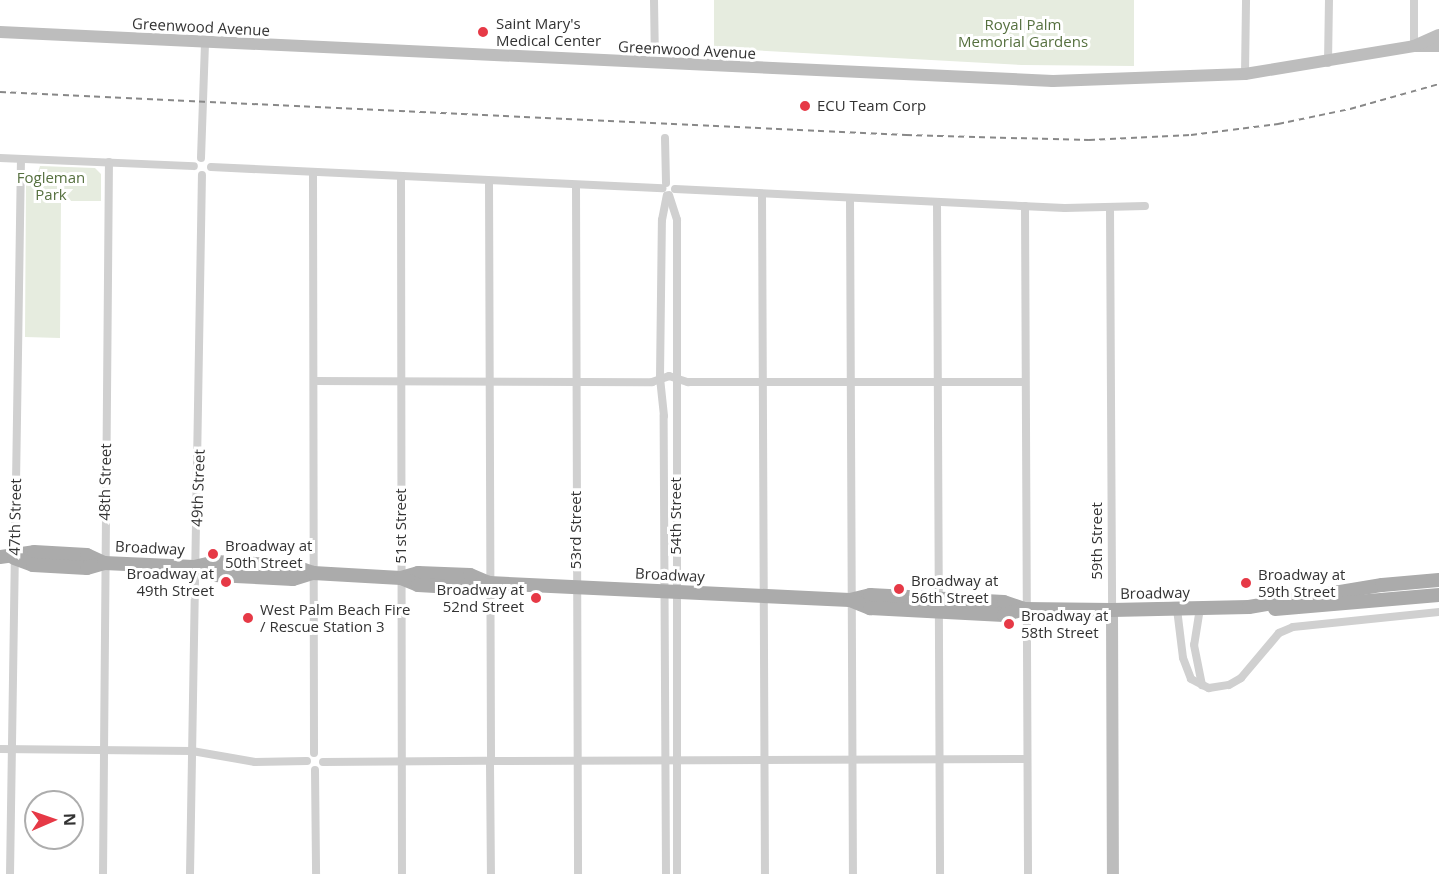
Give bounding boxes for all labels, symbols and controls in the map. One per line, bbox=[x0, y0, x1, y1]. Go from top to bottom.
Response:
street label: Greenwood Avenue bbox=[132, 14, 270, 40]
place label: Saint Mary's Medical Center bbox=[496, 14, 601, 49]
park label: Royal Palm Memorial Gardens bbox=[958, 15, 1088, 50]
marker: Saint Mary's Medical Center bbox=[474, 23, 492, 41]
street label: Greenwood Avenue bbox=[618, 37, 756, 63]
place label: ECU Team Corp bbox=[817, 97, 926, 115]
marker: ECU Team Corp bbox=[798, 99, 812, 113]
park label: Fogleman Park bbox=[17, 168, 85, 203]
street label: 48th Street bbox=[95, 443, 115, 521]
street label: 49th Street bbox=[188, 449, 208, 527]
street label: 54th Street bbox=[667, 477, 685, 555]
street label: 47th Street bbox=[5, 478, 25, 556]
street label: 51st Street bbox=[392, 488, 410, 564]
street label: 53rd Street bbox=[567, 491, 585, 569]
street label: 59th Street bbox=[1088, 502, 1106, 580]
place label: Broadway at 50th Street bbox=[225, 536, 312, 571]
street label: Broadway bbox=[115, 537, 185, 559]
marker: Broadway at 50th Street bbox=[206, 547, 220, 561]
place label: Broadway at 49th Street bbox=[127, 564, 214, 599]
street label: Broadway bbox=[635, 564, 705, 586]
place label: Broadway at 59th Street bbox=[1258, 565, 1345, 600]
place label: Broadway at 56th Street bbox=[911, 571, 998, 606]
marker: Broadway at 49th Street bbox=[219, 575, 233, 589]
marker: Broadway at 59th Street bbox=[1239, 576, 1253, 590]
place label: Broadway at 52nd Street bbox=[437, 580, 524, 615]
marker: Broadway at 56th Street bbox=[892, 582, 906, 596]
street label: Broadway bbox=[1120, 583, 1190, 603]
marker: Broadway at 52nd Street bbox=[529, 591, 543, 605]
place label: West Palm Beach Fire / Rescue Station 3 bbox=[260, 600, 410, 635]
place label: Broadway at 58th Street bbox=[1021, 606, 1108, 641]
marker: West Palm Beach Fire / Rescue Station 3 bbox=[241, 611, 255, 625]
marker: Broadway at 58th Street bbox=[1002, 617, 1016, 631]
north arrow bbox=[24, 790, 84, 850]
text: N bbox=[59, 813, 81, 826]

